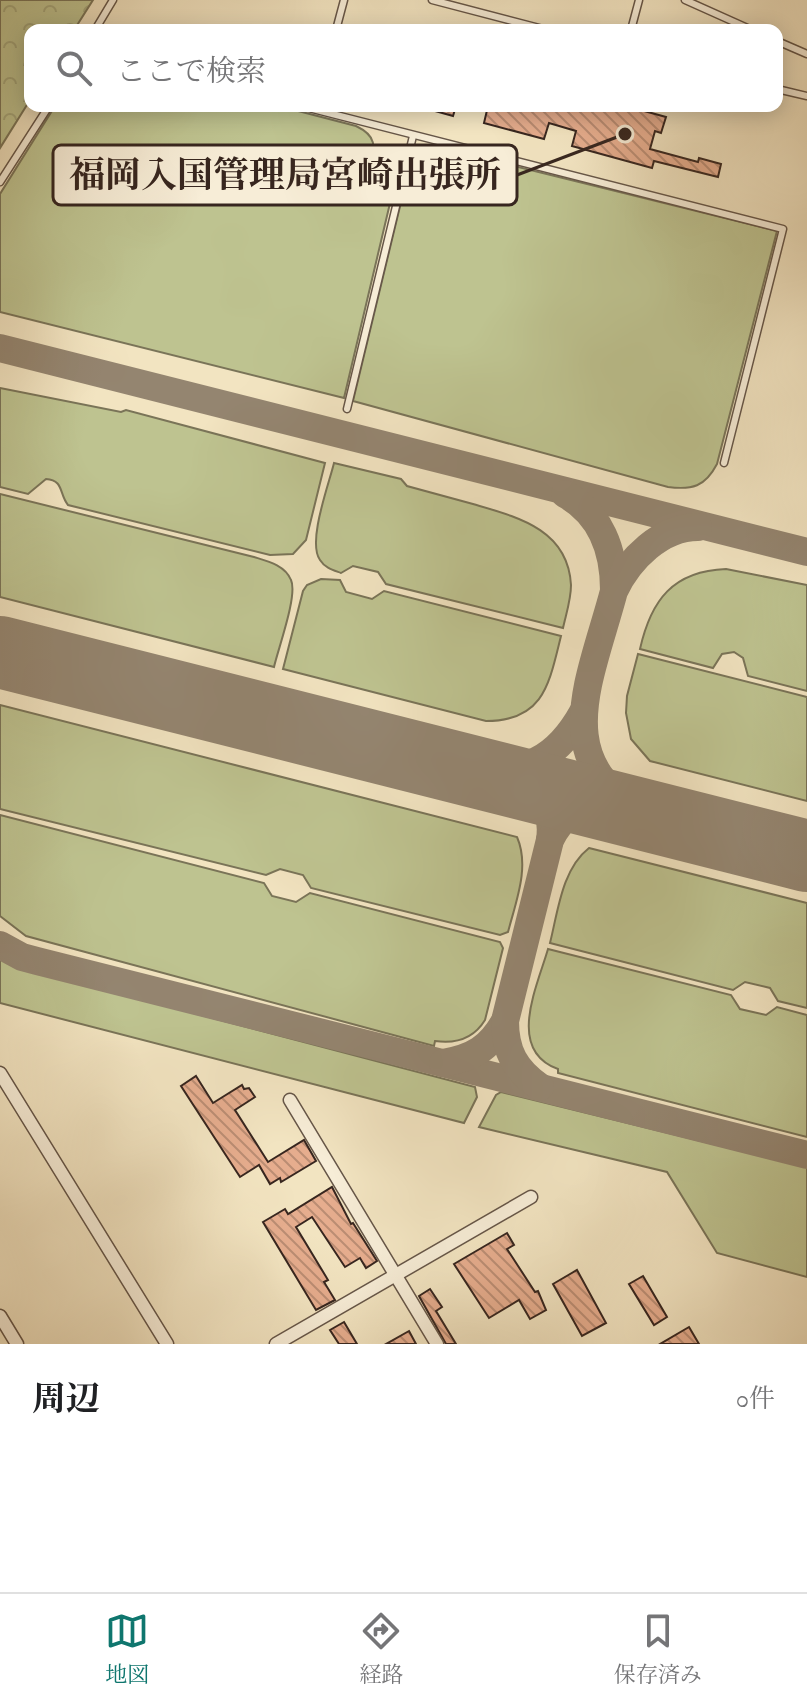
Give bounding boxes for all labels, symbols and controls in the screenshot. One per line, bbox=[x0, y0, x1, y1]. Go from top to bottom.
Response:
search box bbox=[24, 24, 783, 112]
icon: search bbox=[52, 46, 96, 90]
text: ここで検索 bbox=[116, 53, 266, 90]
callout: 福岡入国管理局宮崎出張所 bbox=[53, 145, 517, 205]
text: 福岡入国管理局宮崎出張所 bbox=[69, 153, 501, 198]
text: 周辺 bbox=[32, 1378, 100, 1421]
text: 0件 bbox=[736, 1383, 775, 1415]
tab: 地図 bbox=[105, 1609, 149, 1689]
tab: 経路 bbox=[359, 1609, 404, 1689]
tab: 保存済み bbox=[614, 1609, 702, 1689]

